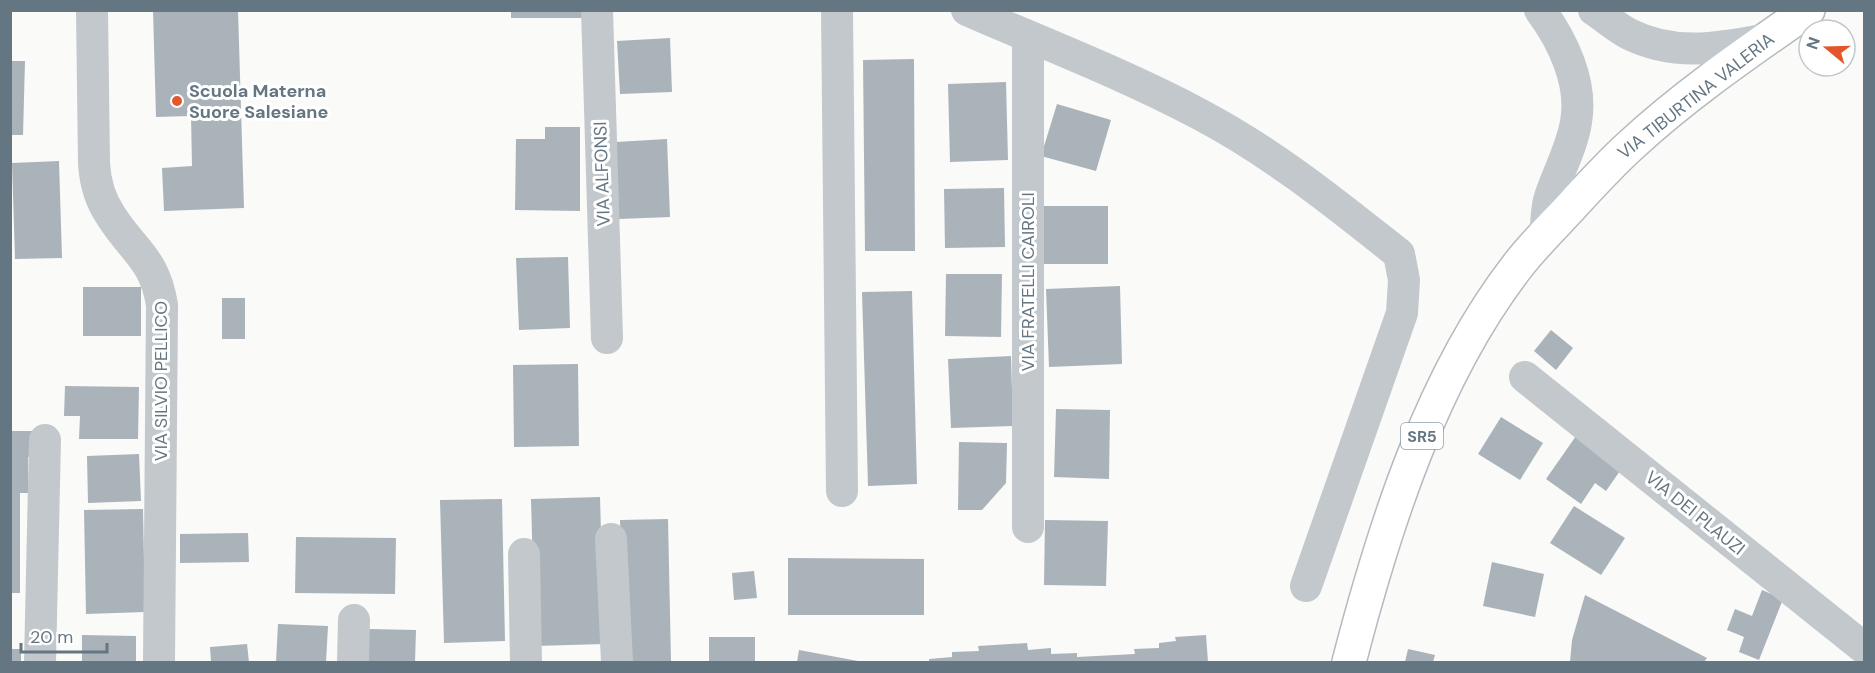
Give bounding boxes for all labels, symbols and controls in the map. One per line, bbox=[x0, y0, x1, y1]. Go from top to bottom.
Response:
north arrow bbox=[1797, 18, 1857, 78]
street label: VIA TIBURTINA VALERIA bbox=[1613, 27, 1779, 165]
text: N bbox=[1801, 34, 1825, 52]
place label: Scuola Materna Suore Salesiane bbox=[189, 79, 328, 124]
marker: Scuola Materna Suore Salesiane bbox=[170, 94, 184, 108]
street label: VIA ALFONSI bbox=[588, 121, 616, 227]
street label: VIA FRATELLI CAIROLI bbox=[1016, 192, 1040, 372]
street label: VIA SILVIO PELLICO bbox=[149, 301, 173, 461]
road number: SR5 bbox=[1401, 423, 1443, 449]
street label: VIA DEI PLAUZI bbox=[1640, 465, 1750, 561]
scale bar bbox=[21, 616, 106, 654]
text: 20 m bbox=[30, 625, 73, 649]

